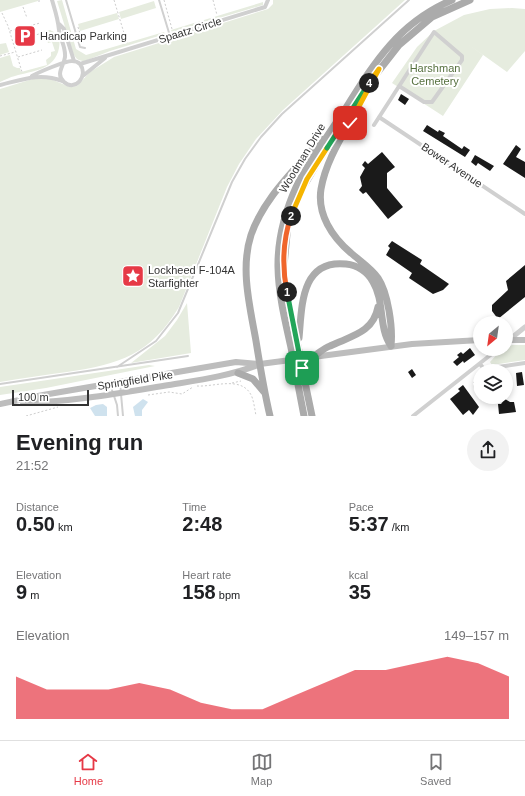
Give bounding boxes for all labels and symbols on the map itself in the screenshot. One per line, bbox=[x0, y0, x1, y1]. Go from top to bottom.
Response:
street label: Spaatz Circle bbox=[157, 15, 223, 45]
parking icon: Handicap Parking bbox=[12, 23, 38, 49]
place label: Handicap Parking bbox=[40, 30, 127, 42]
park label: Harshman Cemetery bbox=[410, 62, 460, 87]
pin: 4 bbox=[359, 73, 379, 93]
pin bbox=[333, 106, 367, 140]
street label: Woodman Drive bbox=[277, 121, 327, 195]
street label: Bower Avenue bbox=[419, 140, 485, 190]
pin: 2 bbox=[281, 206, 301, 226]
place icon: Lockheed F-104A Starfighter bbox=[120, 263, 146, 289]
place label: Lockheed F-104A Starfighter bbox=[148, 264, 235, 289]
pin: 1 bbox=[277, 282, 297, 302]
north arrow bbox=[473, 316, 513, 356]
pin bbox=[285, 351, 319, 385]
street label: Springfield Pike bbox=[96, 368, 174, 392]
scale bar bbox=[12, 388, 89, 407]

